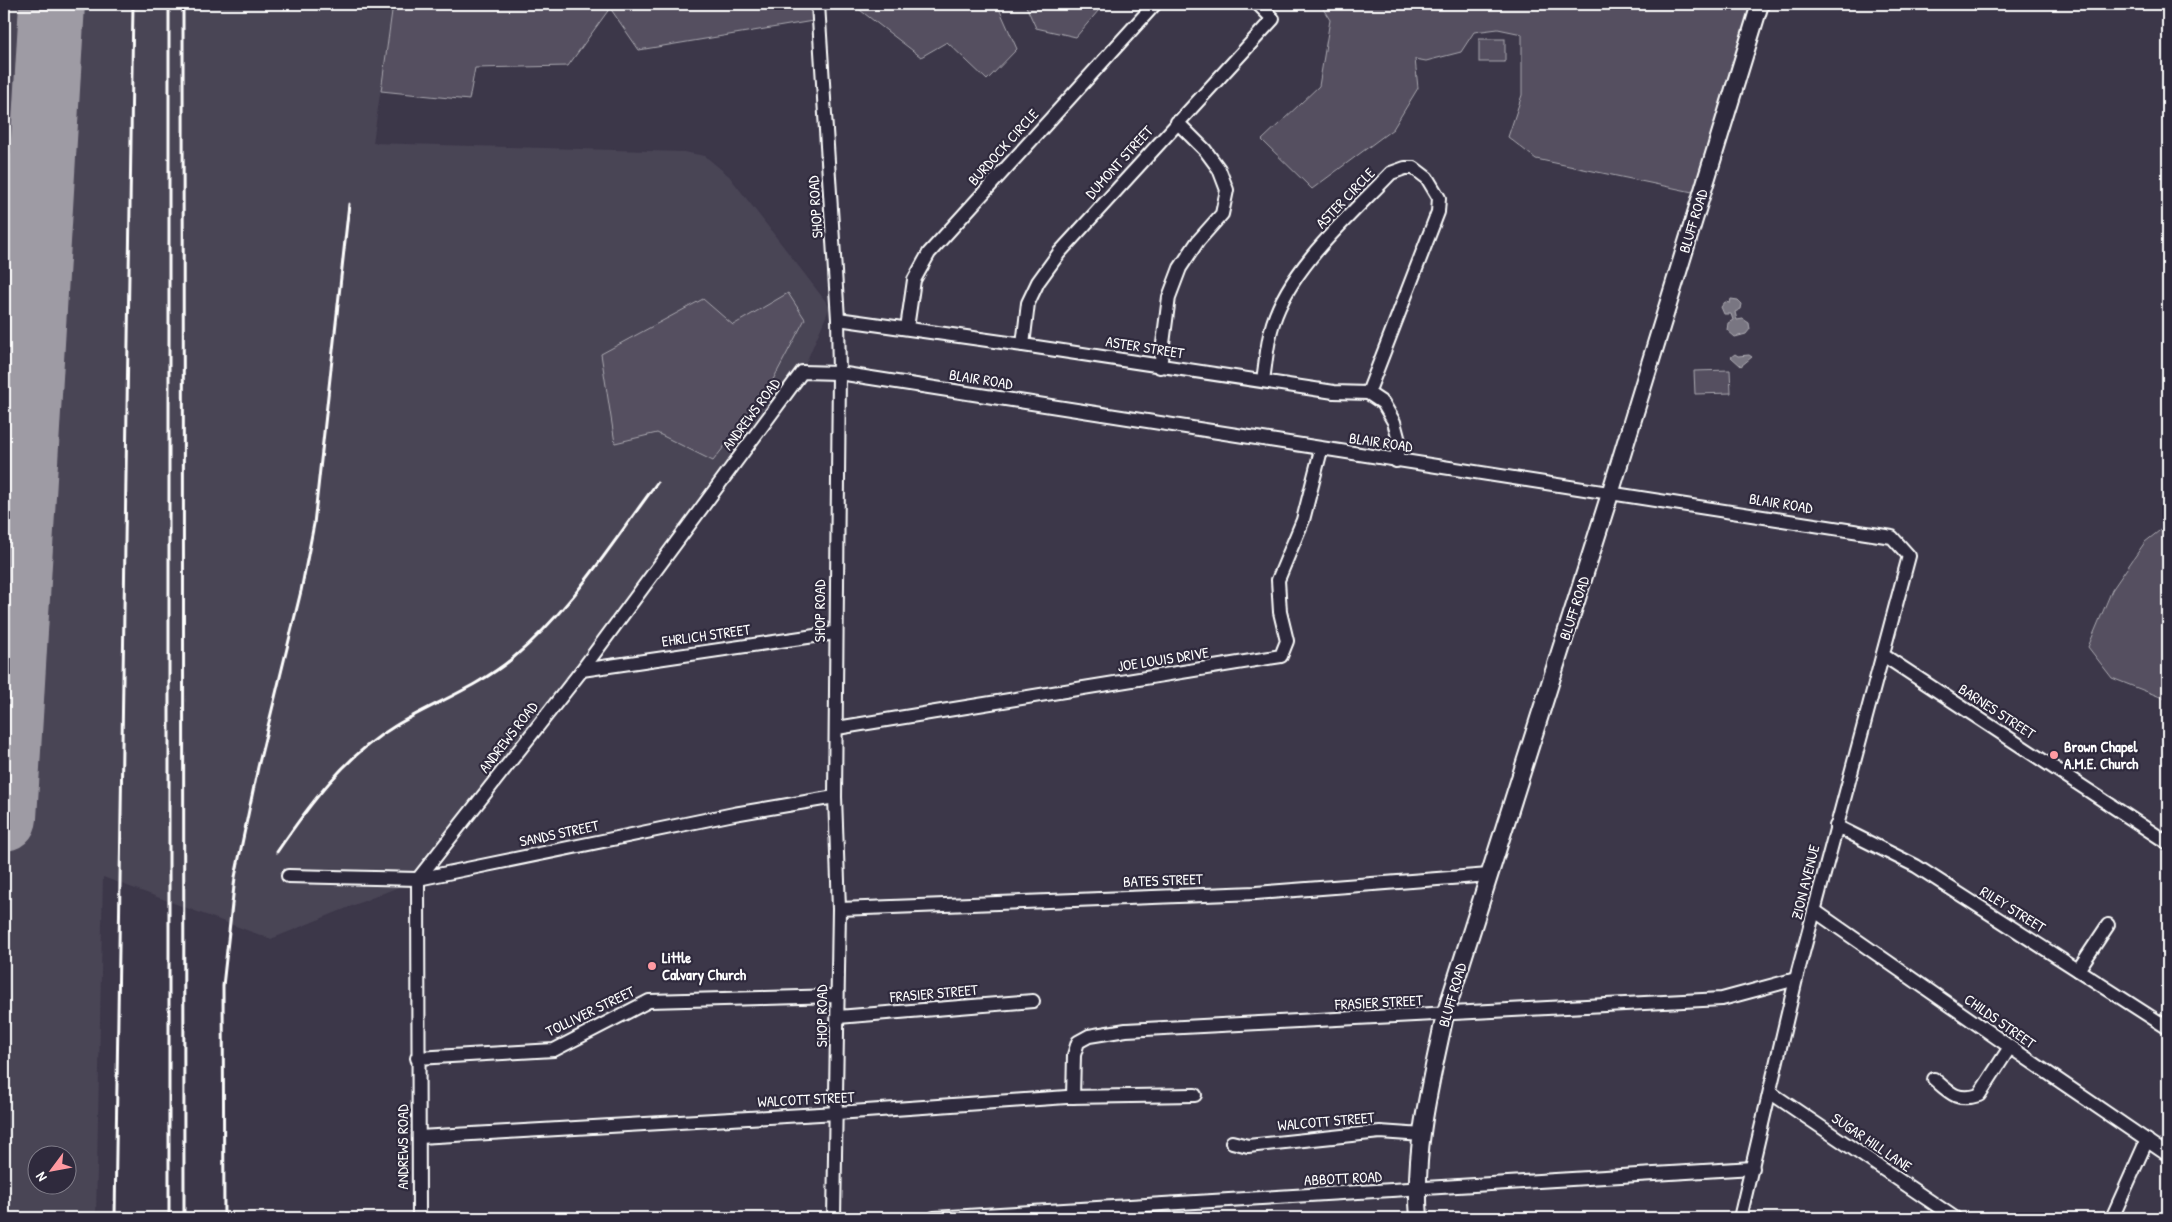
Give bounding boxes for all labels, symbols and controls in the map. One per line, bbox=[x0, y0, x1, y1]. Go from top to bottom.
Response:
street label: BURDOCK CIRCLE bbox=[963, 104, 1043, 190]
street label: DUMONT STREET bbox=[1080, 120, 1158, 203]
street label: ASTER CIRCLE bbox=[1311, 163, 1380, 233]
street label: SHOP ROAD bbox=[802, 174, 828, 239]
street label: BLUFF ROAD bbox=[1673, 186, 1713, 256]
street label: ASTER STREET bbox=[1104, 330, 1187, 364]
street label: BLAIR ROAD bbox=[948, 364, 1015, 395]
street label: ANDREWS ROAD bbox=[717, 373, 785, 454]
street label: BLAIR ROAD bbox=[1348, 427, 1415, 457]
street label: BLAIR ROAD bbox=[1748, 488, 1815, 519]
street label: BLUFF ROAD bbox=[1554, 573, 1594, 643]
street label: SHOP ROAD bbox=[809, 579, 830, 642]
street label: EHRLICH STREET bbox=[660, 618, 753, 652]
street label: JOE LOUIS DRIVE bbox=[1116, 641, 1211, 677]
street label: BARNES STREET bbox=[1955, 678, 2040, 744]
street label: ANDREWS ROAD bbox=[474, 696, 543, 777]
place label: Brown Chapel A.M.E. Church bbox=[2064, 736, 2139, 774]
marker: Brown Chapel A.M.E. Church bbox=[2048, 749, 2060, 761]
street label: SANDS STREET bbox=[517, 814, 602, 852]
street label: ZION AVENUE bbox=[1786, 842, 1824, 921]
street label: BATES STREET bbox=[1123, 868, 1204, 892]
street label: RILEY STREET bbox=[1976, 881, 2051, 938]
place label: Little Calvary Church bbox=[662, 947, 747, 986]
marker: Little Calvary Church bbox=[646, 960, 658, 972]
street label: BLUFF ROAD bbox=[1433, 960, 1471, 1029]
street label: FRASIER STREET bbox=[888, 979, 980, 1007]
street label: TOLLIVER STREET bbox=[542, 980, 639, 1042]
street label: SHOP ROAD bbox=[811, 984, 832, 1047]
street label: FRASIER STREET bbox=[1333, 989, 1424, 1015]
street label: CHILDS STREET bbox=[1960, 989, 2041, 1054]
street label: WALCOTT STREET bbox=[757, 1086, 856, 1112]
street label: ANDREWS ROAD bbox=[392, 1104, 413, 1190]
street label: WALCOTT STREET bbox=[1277, 1106, 1376, 1136]
street label: SUGAR HILL LANE bbox=[1828, 1107, 1917, 1177]
north arrow bbox=[28, 1144, 78, 1194]
street label: ABBOTT ROAD bbox=[1304, 1165, 1383, 1191]
text: N bbox=[30, 1168, 51, 1185]

